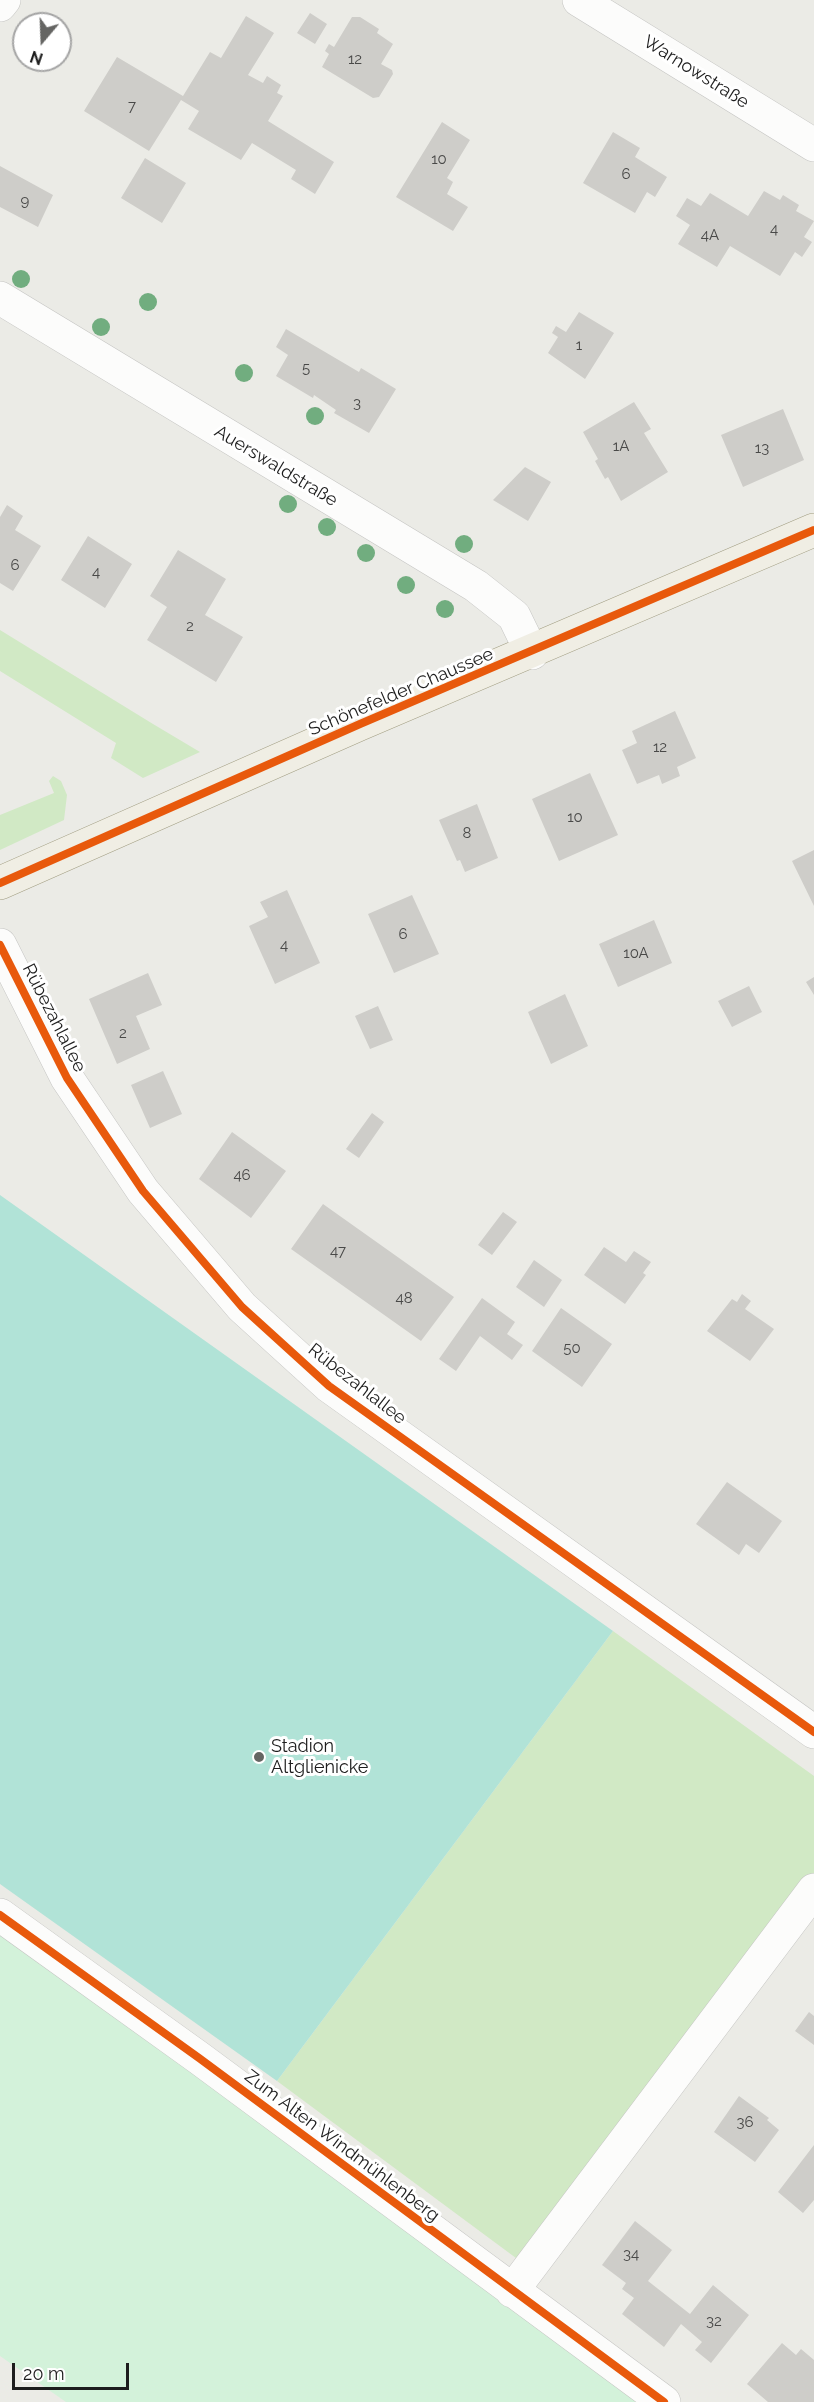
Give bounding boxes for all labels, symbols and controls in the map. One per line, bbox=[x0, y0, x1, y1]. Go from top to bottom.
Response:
north arrow bbox=[12, 12, 72, 72]
street label: Warnowstraße bbox=[639, 31, 753, 113]
text: N bbox=[28, 47, 45, 69]
house number: 12 bbox=[348, 50, 362, 68]
house number: 7 bbox=[128, 97, 136, 115]
house number: 10 bbox=[431, 150, 447, 168]
house number: 6 bbox=[621, 165, 631, 183]
house number: 9 bbox=[21, 192, 29, 210]
house number: 4 bbox=[770, 220, 778, 238]
house number: 4A bbox=[701, 226, 719, 244]
house number: 1 bbox=[576, 336, 582, 354]
house number: 5 bbox=[302, 359, 310, 377]
house number: 3 bbox=[353, 394, 361, 412]
street label: Auerswaldstraße bbox=[211, 421, 341, 511]
house number: 1A bbox=[613, 437, 629, 455]
house number: 13 bbox=[755, 439, 769, 457]
house number: 6 bbox=[10, 556, 20, 574]
house number: 4 bbox=[92, 563, 100, 581]
house number: 2 bbox=[186, 617, 194, 635]
street label: Schönefelder Chaussee bbox=[305, 643, 497, 741]
house number: 12 bbox=[653, 738, 667, 756]
house number: 10 bbox=[567, 808, 583, 826]
house number: 8 bbox=[463, 824, 471, 842]
house number: 6 bbox=[398, 925, 408, 943]
house number: 4 bbox=[280, 936, 288, 954]
house number: 10A bbox=[623, 944, 649, 962]
street label: Rübezahlallee bbox=[17, 960, 91, 1076]
house number: 2 bbox=[119, 1024, 127, 1042]
house number: 46 bbox=[233, 1166, 251, 1184]
house number: 47 bbox=[330, 1242, 346, 1260]
house number: 48 bbox=[395, 1289, 413, 1307]
street label: Rübezahlallee bbox=[304, 1339, 410, 1429]
house number: 50 bbox=[563, 1339, 581, 1357]
place label: Stadion Altglienicke bbox=[271, 1736, 368, 1778]
marker: Stadion Altglienicke bbox=[252, 1750, 266, 1764]
street label: Zum Alten Windmühlenberg bbox=[240, 2066, 444, 2226]
house number: 36 bbox=[736, 2113, 754, 2131]
house number: 34 bbox=[623, 2245, 639, 2263]
house number: 32 bbox=[706, 2312, 722, 2330]
scale bar bbox=[15, 2351, 132, 2389]
text: 20 m bbox=[23, 2363, 65, 2384]

